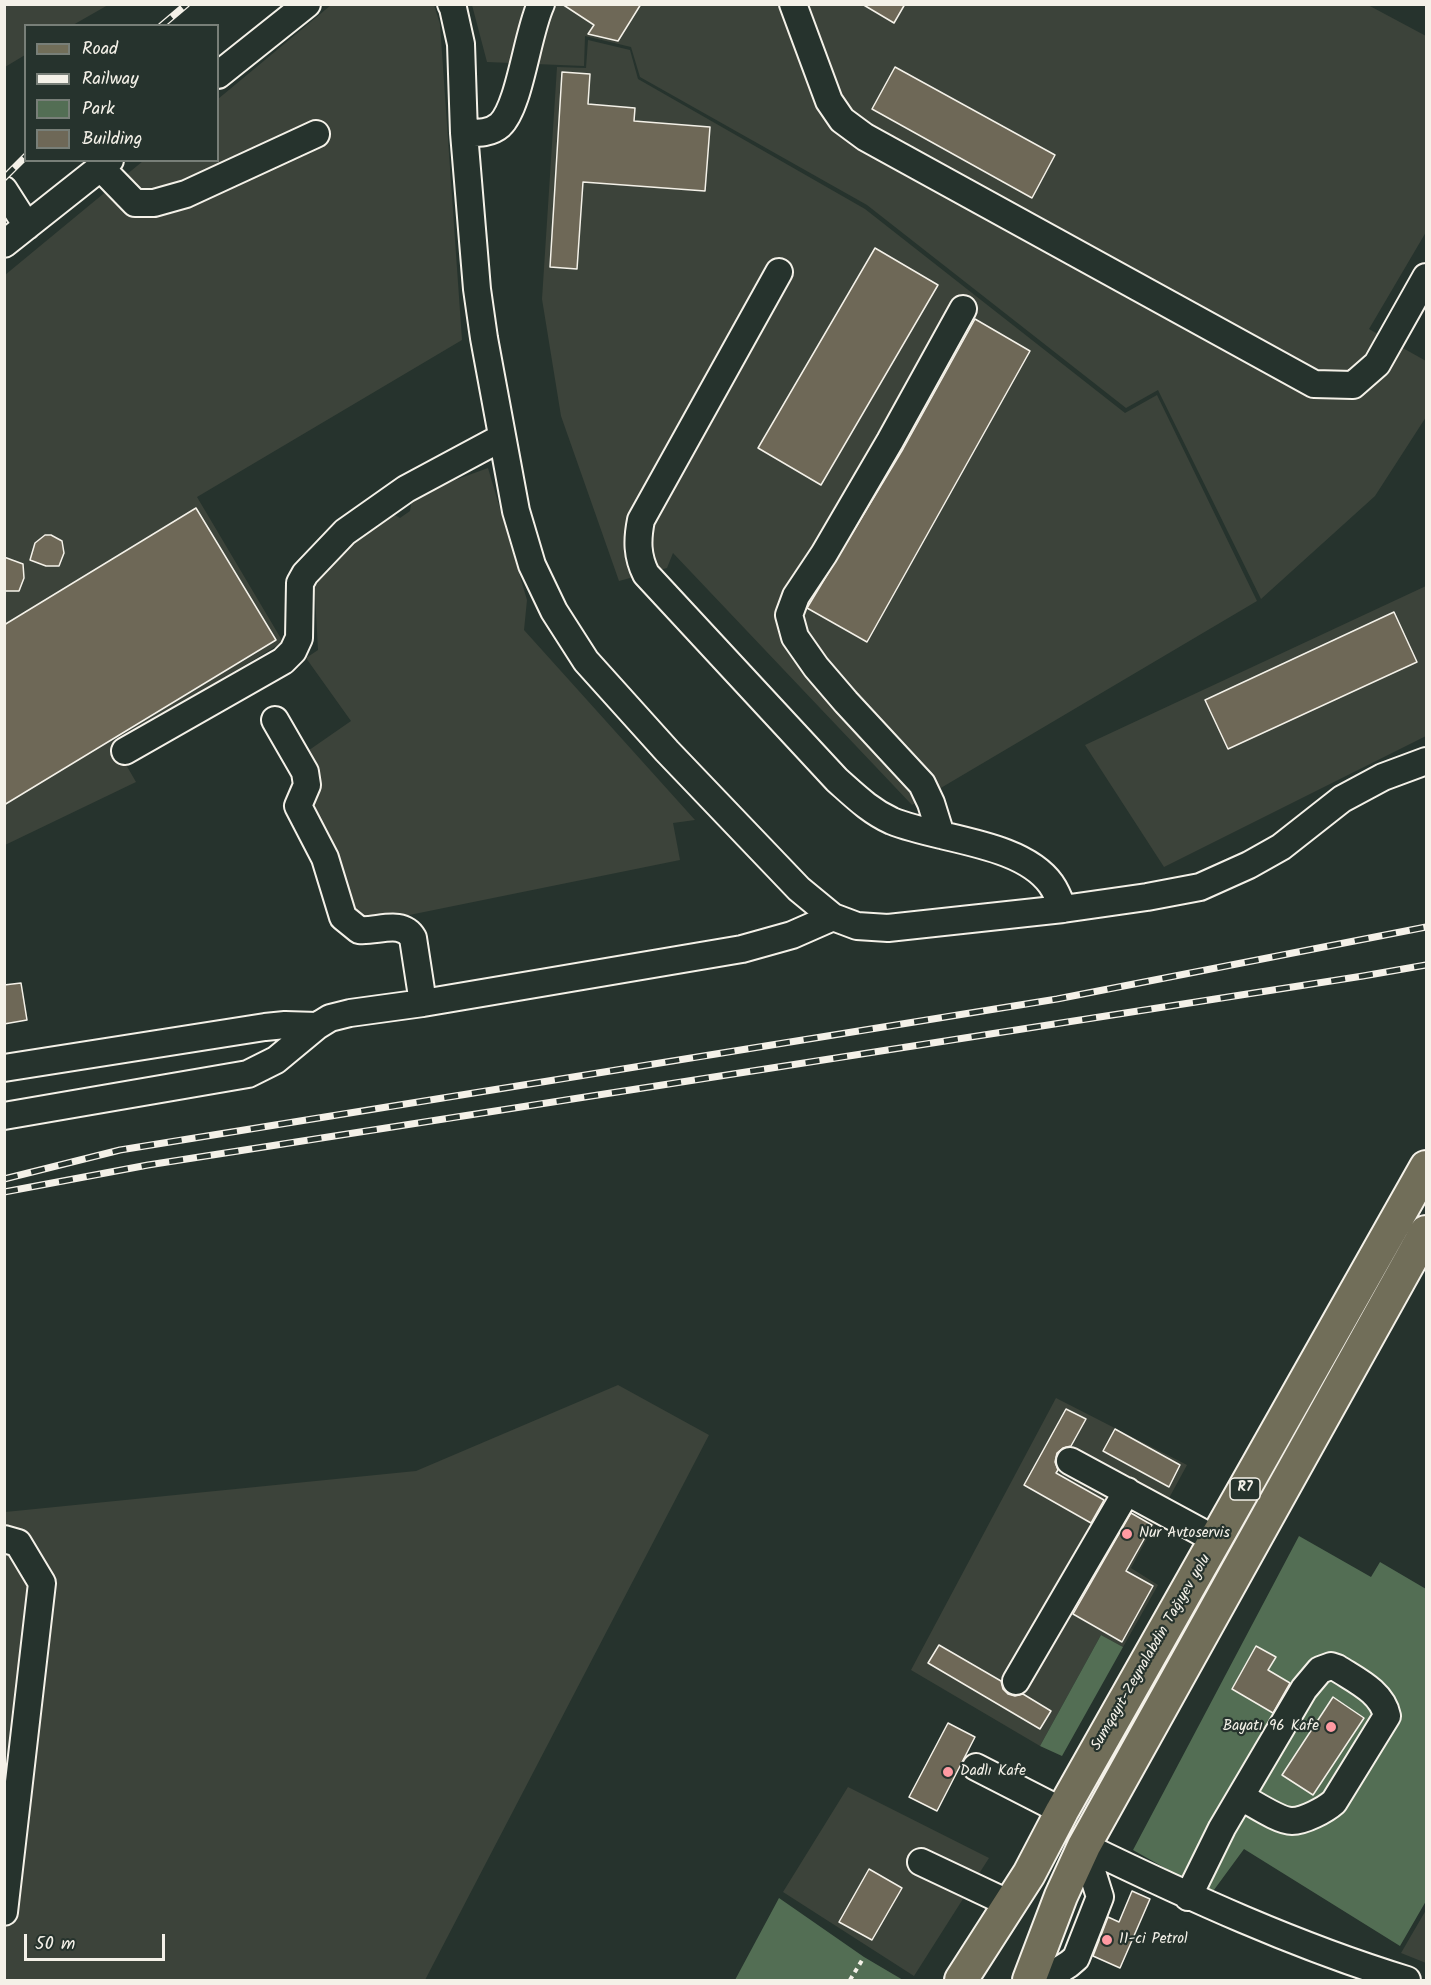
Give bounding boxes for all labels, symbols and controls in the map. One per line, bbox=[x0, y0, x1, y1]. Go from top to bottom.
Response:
legend bbox=[24, 24, 219, 162]
text: Road bbox=[82, 35, 118, 64]
text: Railway bbox=[82, 65, 139, 94]
text: Park bbox=[82, 95, 115, 124]
text: Building bbox=[82, 125, 142, 154]
road number: R7 bbox=[1230, 1478, 1260, 1500]
place label: Nur Avtoservis bbox=[1139, 1525, 1230, 1543]
marker: Nur Avtoservis bbox=[1120, 1527, 1134, 1541]
street label: Sumqayıt-Zeynalabdin Tağıyev yolu bbox=[1088, 1552, 1216, 1754]
place label: Bayatı 96 Kafe bbox=[1223, 1718, 1319, 1736]
marker: Bayatı 96 Kafe bbox=[1324, 1720, 1338, 1734]
place label: Dadlı Kafe bbox=[960, 1763, 1026, 1781]
marker: Dadlı Kafe bbox=[941, 1765, 955, 1779]
scale bar bbox=[27, 1922, 168, 1960]
text: 50 m bbox=[35, 1930, 75, 1959]
place label: 11-ci Petrol bbox=[1119, 1931, 1188, 1949]
marker: 11-ci Petrol bbox=[1100, 1933, 1114, 1947]

